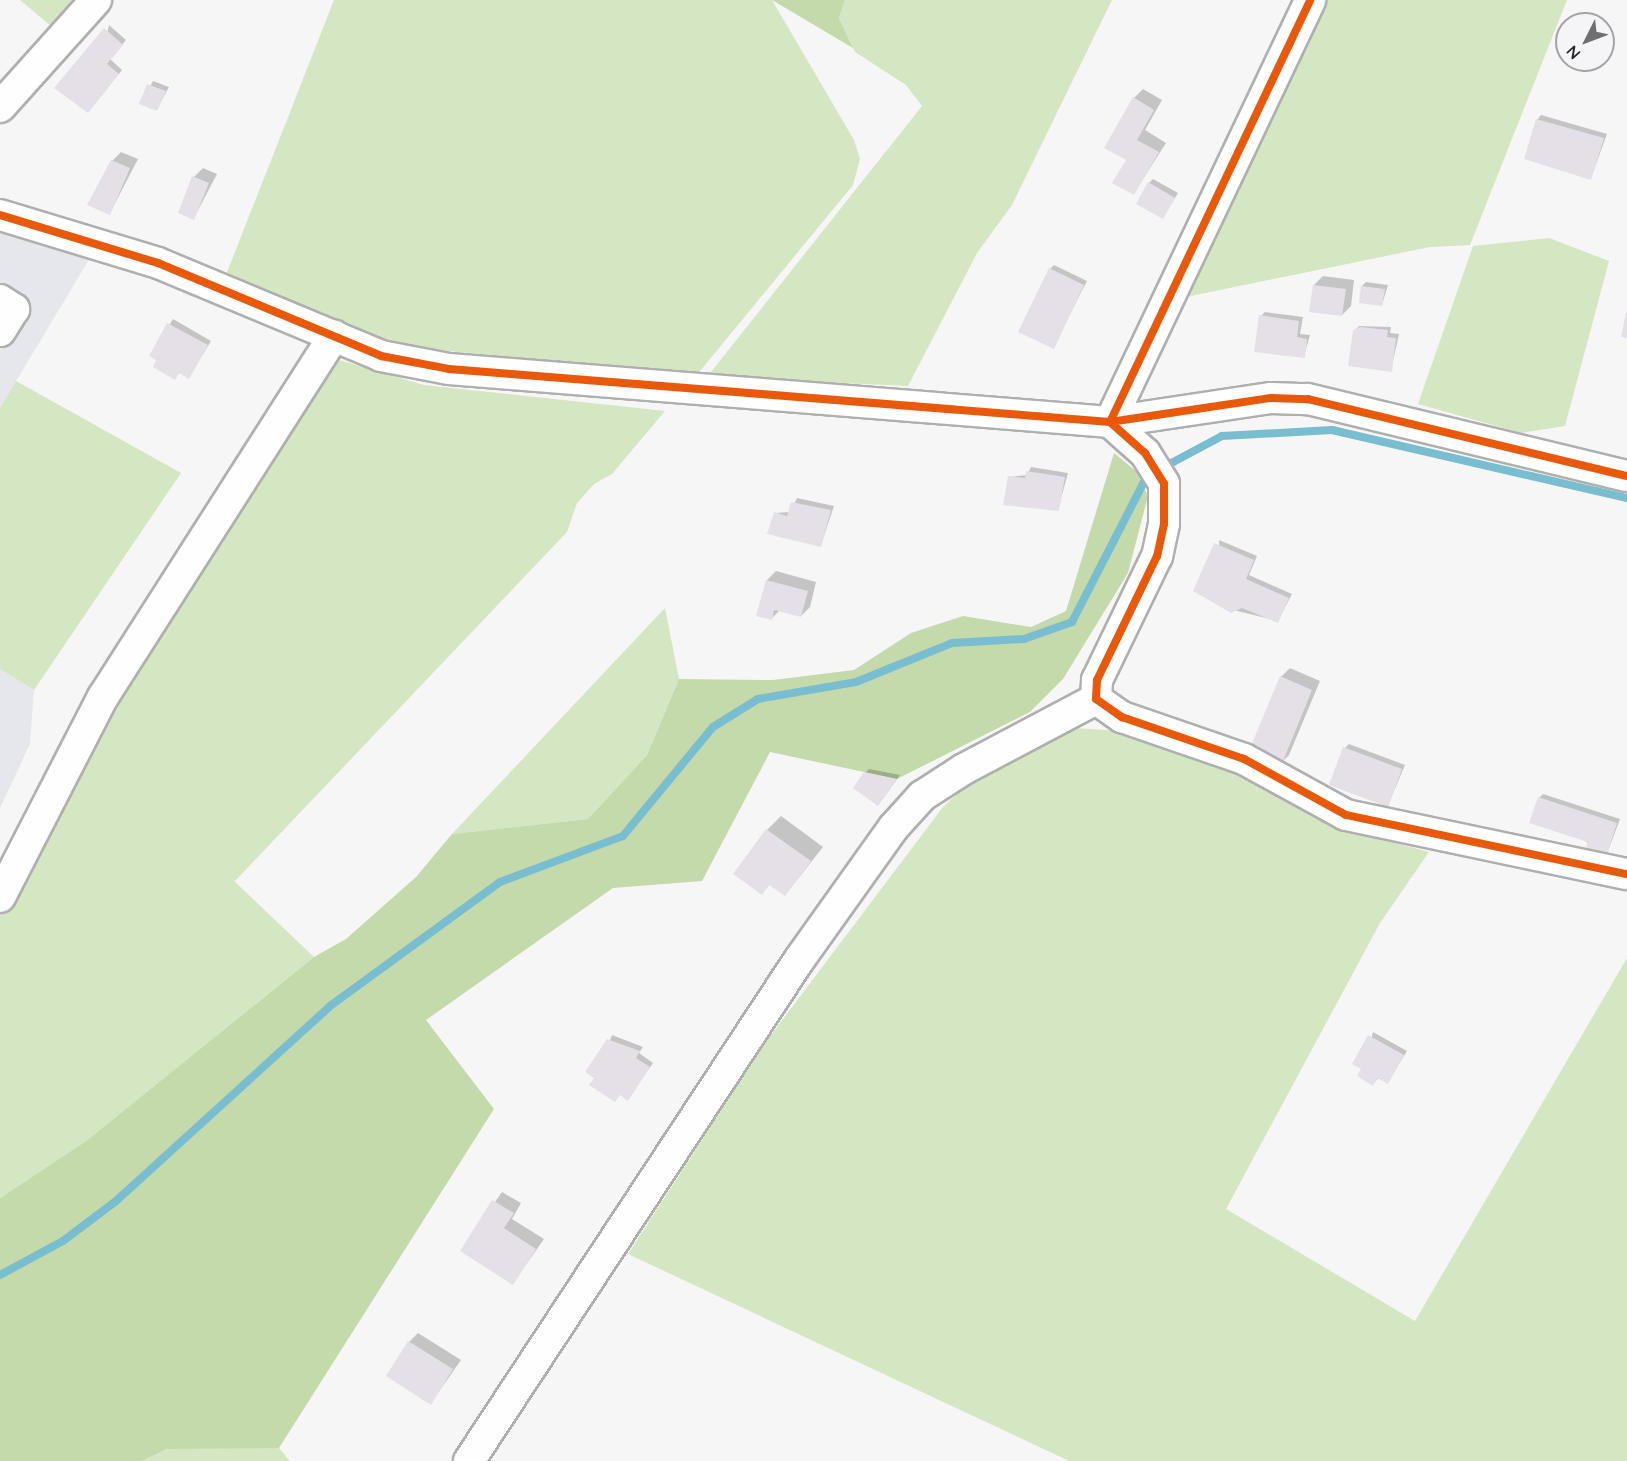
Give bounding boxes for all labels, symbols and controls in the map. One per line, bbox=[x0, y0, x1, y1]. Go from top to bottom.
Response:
north arrow bbox=[1555, 12, 1615, 72]
text: N bbox=[1562, 42, 1584, 64]

